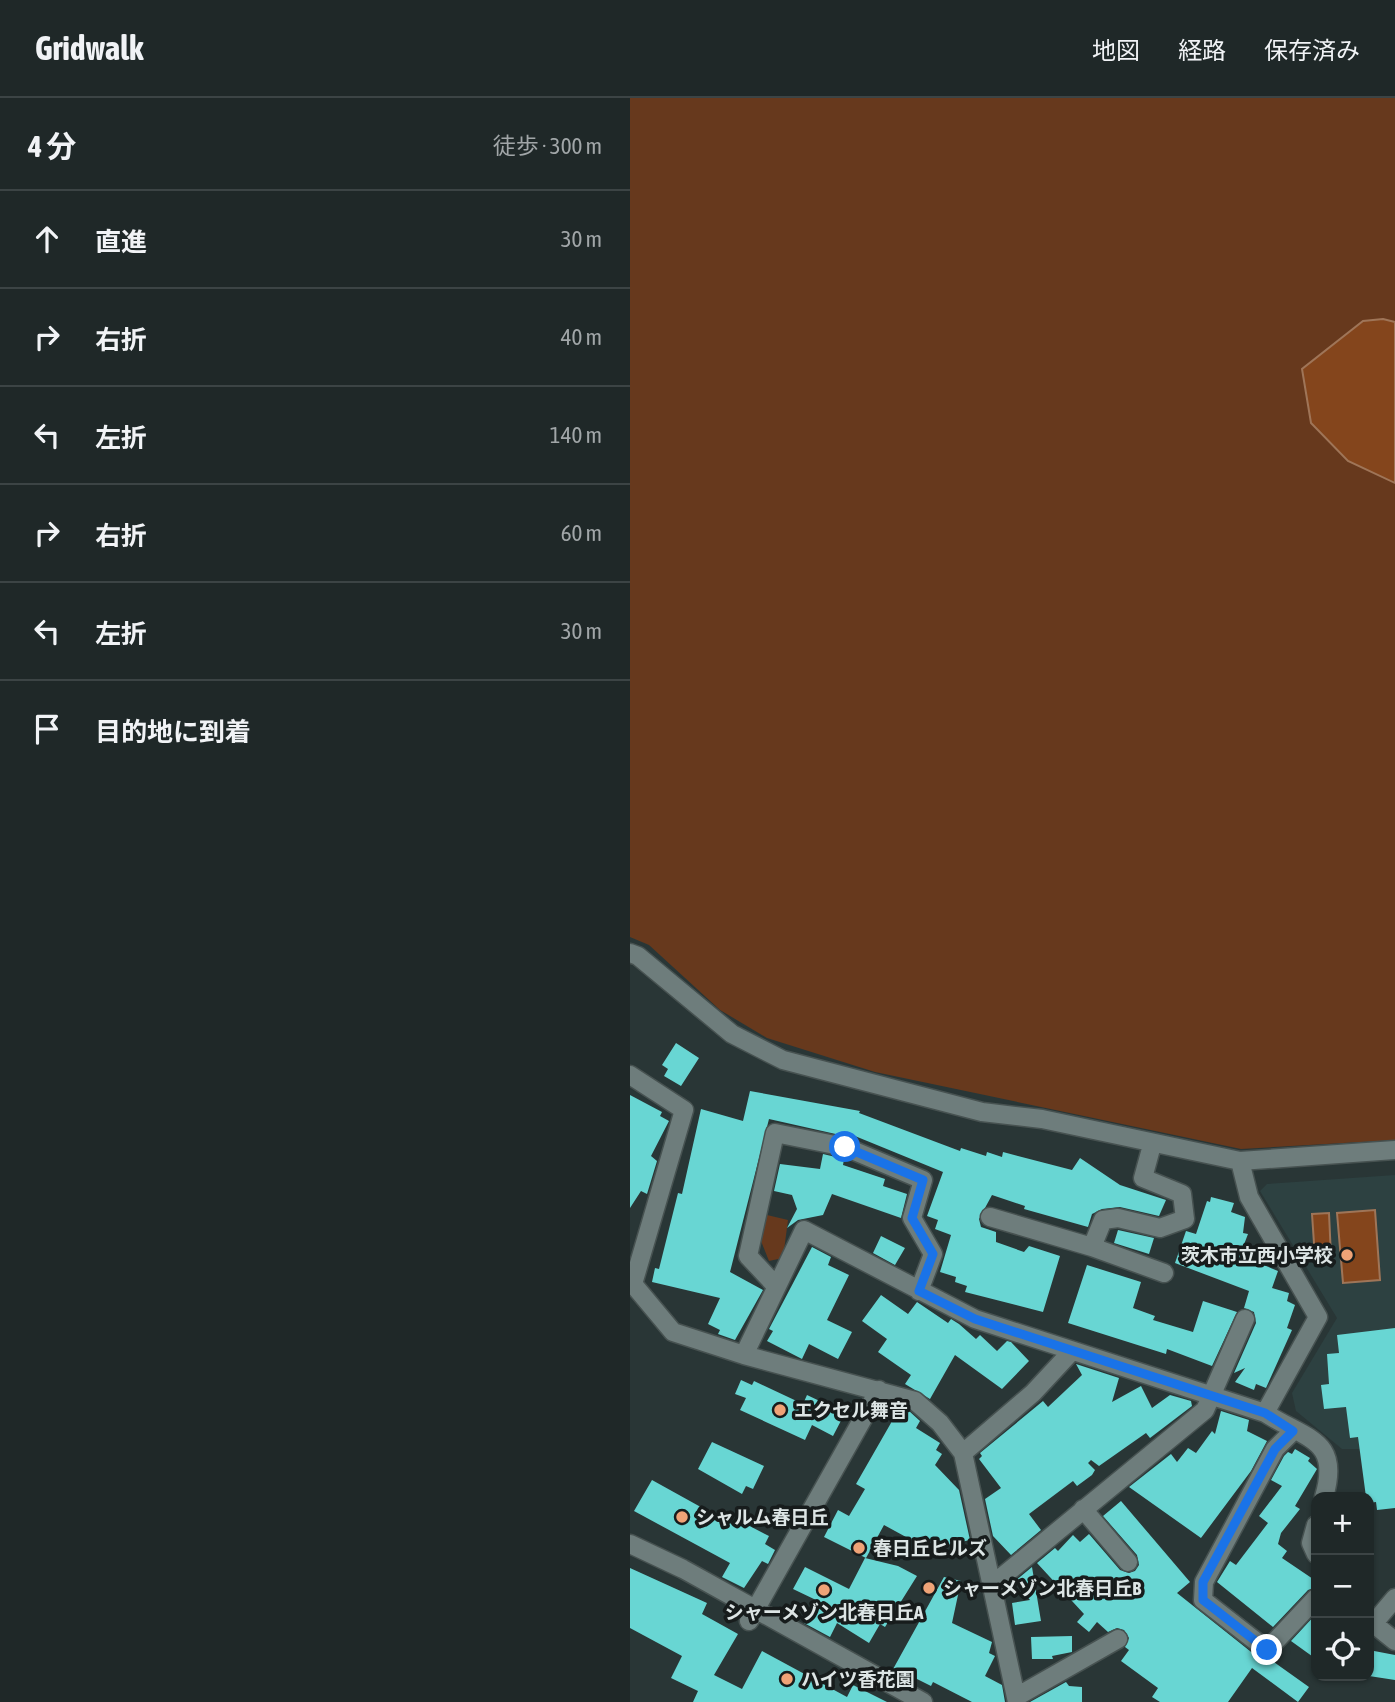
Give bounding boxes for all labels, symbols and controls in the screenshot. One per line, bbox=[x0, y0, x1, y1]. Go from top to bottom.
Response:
text: Gridwalk bbox=[35, 29, 143, 67]
text: 地図 bbox=[1092, 37, 1140, 64]
text: 経路 bbox=[1178, 37, 1226, 64]
text: 保存済み bbox=[1264, 37, 1360, 64]
text: 4 分 bbox=[28, 129, 76, 163]
text: 徒歩 · 300 m bbox=[493, 133, 602, 159]
icon: ahead bbox=[28, 220, 66, 258]
text: 30 m bbox=[561, 226, 602, 252]
text: 直進 bbox=[95, 227, 147, 257]
icon: right bbox=[28, 318, 66, 356]
text: 40 m bbox=[561, 324, 602, 350]
text: 右折 bbox=[95, 325, 147, 355]
icon: left bbox=[28, 416, 66, 454]
text: 140 m bbox=[550, 422, 602, 448]
text: 左折 bbox=[95, 423, 147, 453]
icon: right bbox=[28, 514, 66, 552]
text: 60 m bbox=[561, 520, 602, 546]
text: 右折 bbox=[95, 521, 147, 551]
icon: left bbox=[28, 612, 66, 650]
text: 30 m bbox=[561, 618, 602, 644]
text: 左折 bbox=[95, 619, 147, 649]
icon: arrive bbox=[28, 710, 66, 748]
text: 目的地に到着 bbox=[95, 717, 251, 747]
route start bbox=[829, 1131, 860, 1162]
place label: 茨木市立西小学校 bbox=[1181, 1244, 1333, 1266]
marker: 茨木市立西小学校 bbox=[1339, 1247, 1355, 1263]
place label: エクセル舞音 bbox=[794, 1399, 908, 1421]
marker: エクセル舞音 bbox=[772, 1402, 788, 1418]
map controls bbox=[1311, 1492, 1374, 1681]
button: + bbox=[1311, 1492, 1374, 1555]
place label: シャルム春日丘 bbox=[696, 1506, 829, 1528]
marker: シャルム春日丘 bbox=[674, 1509, 690, 1525]
place label: 春日丘ヒルズ bbox=[873, 1537, 987, 1559]
marker: 春日丘ヒルズ bbox=[851, 1540, 867, 1556]
button: − bbox=[1311, 1555, 1374, 1618]
place label: シャーメゾン北春日丘B bbox=[943, 1577, 1141, 1599]
marker: シャーメゾン北春日丘B bbox=[921, 1580, 937, 1596]
marker: シャーメゾン北春日丘A bbox=[816, 1582, 832, 1598]
place label: シャーメゾン北春日丘A bbox=[725, 1601, 924, 1623]
button: locate bbox=[1311, 1618, 1374, 1681]
route end bbox=[1251, 1634, 1282, 1665]
place label: ハイツ香花園 bbox=[801, 1668, 915, 1690]
marker: ハイツ香花園 bbox=[779, 1671, 795, 1687]

